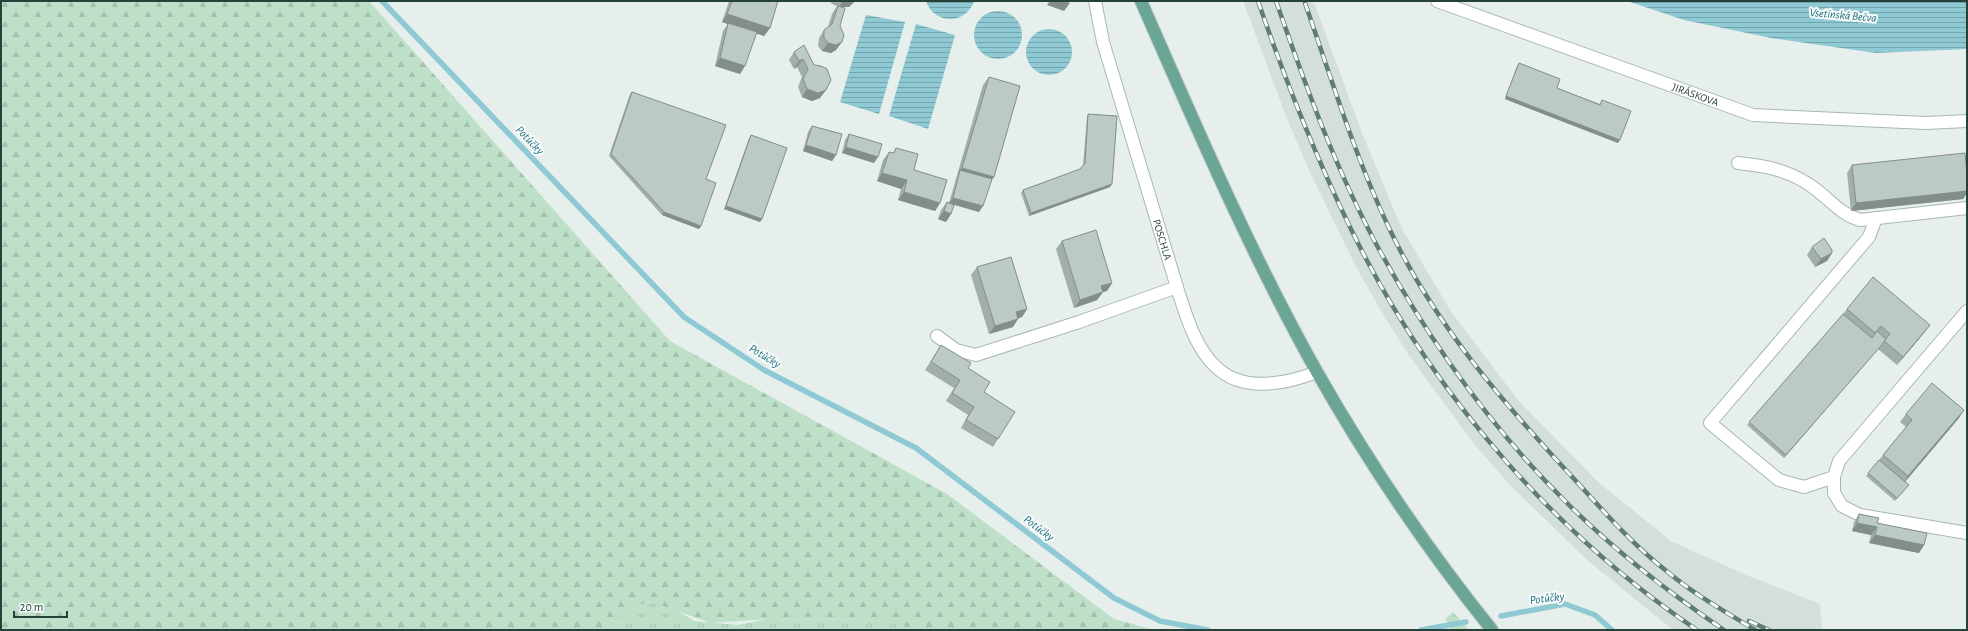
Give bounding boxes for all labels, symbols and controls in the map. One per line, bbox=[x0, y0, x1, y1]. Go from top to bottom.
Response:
water label: Vsetínská Bečva bbox=[1809, 6, 1877, 24]
street label: JIRÁSKOVA bbox=[1671, 81, 1721, 108]
water label: Potůčky bbox=[514, 123, 546, 157]
street label: POSCHLA bbox=[1151, 218, 1174, 262]
water label: Potůčky bbox=[747, 342, 783, 370]
water label: Potůčky bbox=[1022, 513, 1056, 543]
water label: Potůčky bbox=[1529, 590, 1565, 606]
scale bar bbox=[14, 593, 67, 619]
text: 20 m bbox=[20, 601, 43, 613]

